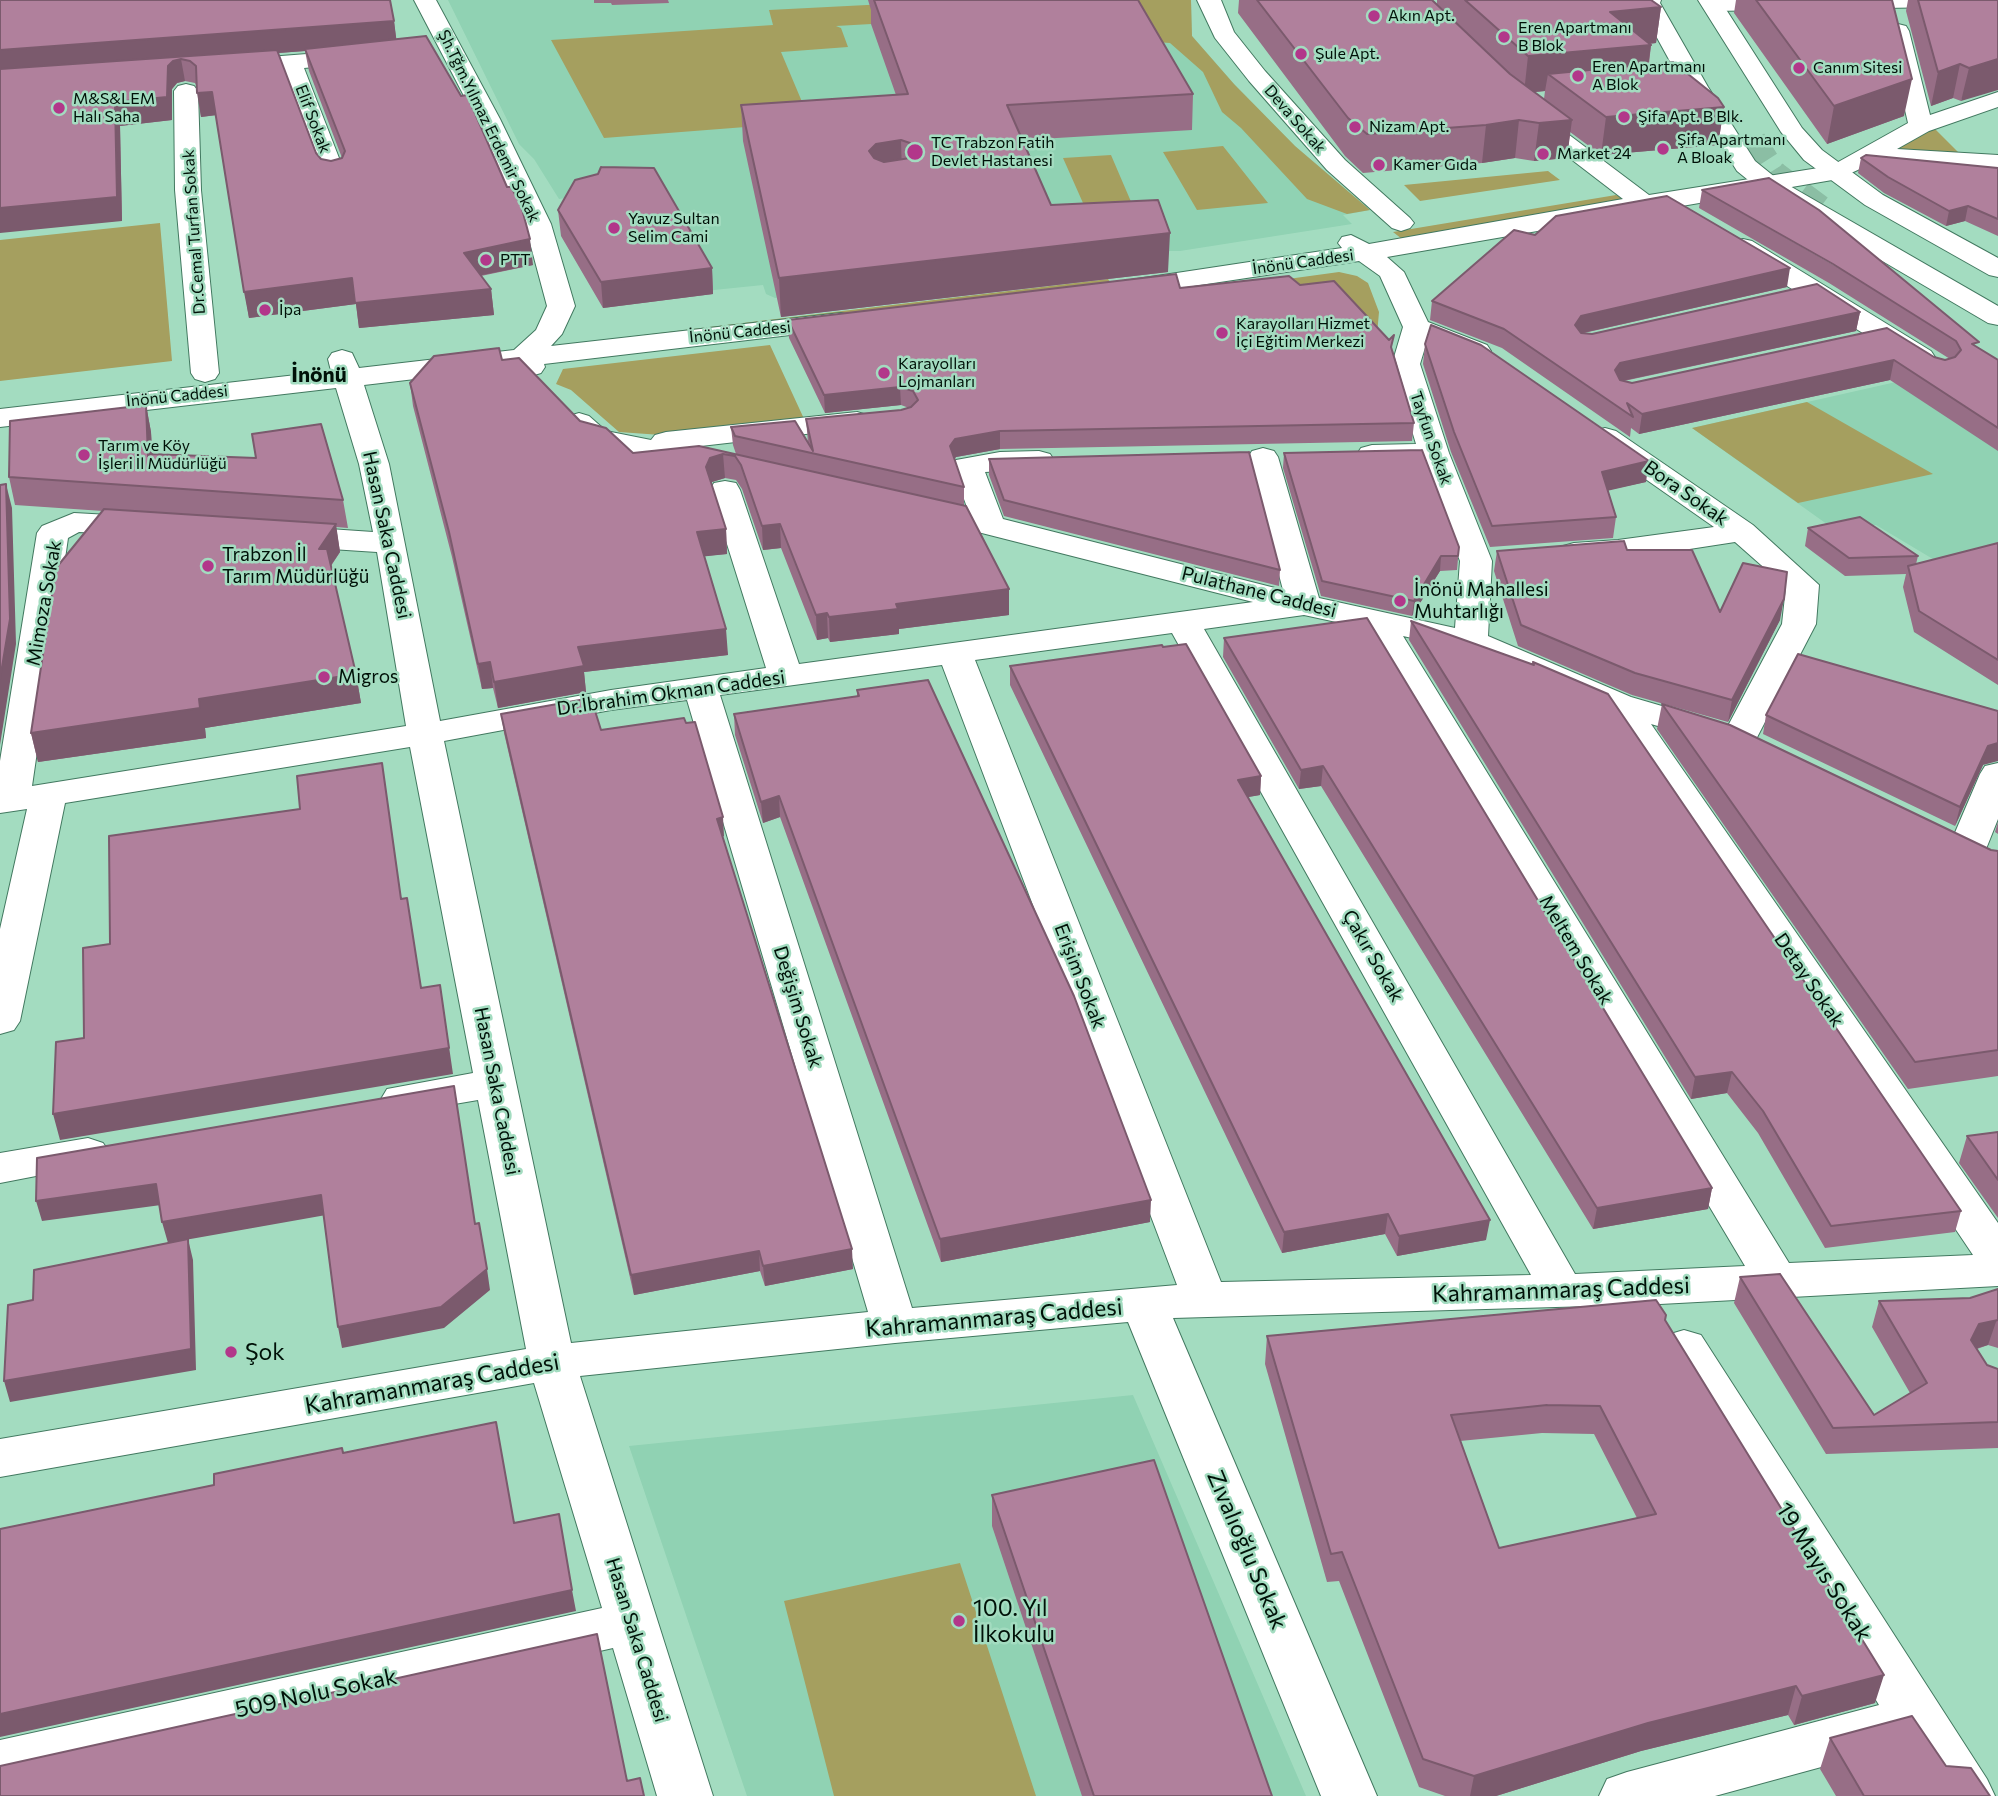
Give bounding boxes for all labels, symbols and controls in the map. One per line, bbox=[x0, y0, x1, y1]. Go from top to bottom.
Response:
place label: Akın Apt. bbox=[1388, 6, 1455, 26]
marker: Akın Apt. bbox=[1366, 8, 1382, 24]
place label: Eren Apartmanı B Blok bbox=[1518, 18, 1632, 56]
street label: Şh.Tğm.Yılmaz Erdemir Sokak bbox=[434, 27, 544, 225]
marker: Eren Apartmanı B Blok bbox=[1496, 29, 1512, 45]
place label: Şule Apt. bbox=[1315, 44, 1380, 64]
marker: Şule Apt. bbox=[1293, 46, 1309, 62]
place label: Eren Apartmanı A Blok bbox=[1592, 57, 1706, 95]
place label: Canım Sitesi bbox=[1813, 58, 1902, 78]
marker: Canım Sitesi bbox=[1791, 60, 1807, 76]
marker: Eren Apartmanı A Blok bbox=[1570, 68, 1586, 84]
street label: Deva Sokak bbox=[1260, 81, 1330, 157]
street label: Elif Sokak bbox=[291, 82, 335, 156]
place label: M&S&LEM Halı Saha bbox=[73, 89, 155, 127]
marker: M&S&LEM Halı Saha bbox=[51, 100, 67, 116]
place label: Şifa Apt. B Blk. bbox=[1638, 107, 1743, 127]
marker: Şifa Apt. B Blk. bbox=[1616, 109, 1632, 125]
place label: Nizam Apt. bbox=[1369, 117, 1449, 137]
marker: Nizam Apt. bbox=[1347, 119, 1363, 135]
place label: Şifa Apartmanı A Bloak bbox=[1677, 130, 1786, 168]
place label: TC Trabzon Fatih Devlet Hastanesi bbox=[931, 133, 1055, 171]
marker: Şifa Apartmanı A Bloak bbox=[1655, 141, 1671, 157]
marker: TC Trabzon Fatih Devlet Hastanesi bbox=[905, 142, 925, 162]
place label: Market 24 bbox=[1557, 144, 1631, 164]
marker: Market 24 bbox=[1535, 146, 1551, 162]
street label: Dr.Cemal Turfan Sokak bbox=[179, 149, 209, 315]
place label: Kamer Gıda bbox=[1393, 155, 1477, 175]
marker: Kamer Gıda bbox=[1371, 157, 1387, 173]
place label: Yavuz Sultan Selim Cami bbox=[628, 209, 720, 247]
marker: Yavuz Sultan Selim Cami bbox=[606, 220, 622, 236]
street label: İnönü Caddesi bbox=[1251, 245, 1355, 279]
place label: PTT bbox=[500, 250, 531, 270]
marker: PTT bbox=[478, 252, 494, 268]
place label: İpa bbox=[279, 300, 301, 320]
marker: İpa bbox=[257, 302, 273, 318]
place label: Karayolları Hizmet İçi Eğitim Merkezi bbox=[1236, 314, 1370, 352]
street label: İnönü Caddesi bbox=[688, 317, 792, 347]
marker: Karayolları Hizmet İçi Eğitim Merkezi bbox=[1214, 325, 1230, 341]
place label: Karayolları Lojmanları bbox=[898, 354, 976, 392]
district label: İnönü bbox=[291, 362, 347, 388]
marker: Karayolları Lojmanları bbox=[876, 365, 892, 381]
street label: İnönü Caddesi bbox=[125, 381, 229, 411]
street label: Tayfun Sokak bbox=[1406, 389, 1456, 487]
place label: Tarım ve Köy İşleri İl Müdürlüğü bbox=[98, 436, 227, 474]
marker: Tarım ve Köy İşleri İl Müdürlüğü bbox=[76, 447, 92, 463]
street label: Hasan Saka Caddesi bbox=[358, 449, 416, 621]
street label: Bora Sokak bbox=[1639, 456, 1733, 530]
street label: Mimoza Sokak bbox=[22, 538, 66, 668]
place label: Trabzon İl Tarım Müdürlüğü bbox=[222, 544, 369, 588]
marker: Trabzon İl Tarım Müdürlüğü bbox=[200, 558, 216, 574]
street label: Pulathane Caddesi bbox=[1179, 562, 1339, 622]
place label: İnönü Mahallesi Muhtarlığı bbox=[1414, 579, 1549, 623]
marker: İnönü Mahallesi Muhtarlığı bbox=[1392, 593, 1408, 609]
place label: Migros bbox=[338, 666, 398, 688]
street label: Dr.İbrahim Okman Caddesi bbox=[555, 666, 787, 720]
marker: Migros bbox=[316, 669, 332, 685]
street label: Meltem Sokak bbox=[1534, 891, 1618, 1009]
street label: Çakır Sokak bbox=[1338, 906, 1408, 1006]
street label: Erişim Sokak bbox=[1050, 920, 1110, 1032]
street label: Detay Sokak bbox=[1769, 929, 1849, 1031]
street label: Değişim Sokak bbox=[769, 943, 827, 1071]
street label: Hasan Saka Caddesi bbox=[470, 1005, 524, 1177]
street label: Kahramanmaraş Caddesi bbox=[1432, 1272, 1690, 1308]
street label: Kahramanmaraş Caddesi bbox=[864, 1293, 1124, 1343]
place label: Şok bbox=[245, 1338, 285, 1366]
marker: Şok bbox=[223, 1344, 239, 1360]
street label: Kahramanmaraş Caddesi bbox=[303, 1348, 561, 1420]
street label: Zıvalıoğlu Sokak bbox=[1201, 1466, 1293, 1634]
street label: 19 Mayıs Sokak bbox=[1770, 1497, 1878, 1647]
street label: Hasan Saka Caddesi bbox=[601, 1555, 673, 1725]
place label: 100. Yıl İlkokulu bbox=[973, 1594, 1055, 1648]
marker: 100. Yıl İlkokulu bbox=[951, 1613, 967, 1629]
street label: 509 Nolu Sokak bbox=[232, 1662, 400, 1724]

